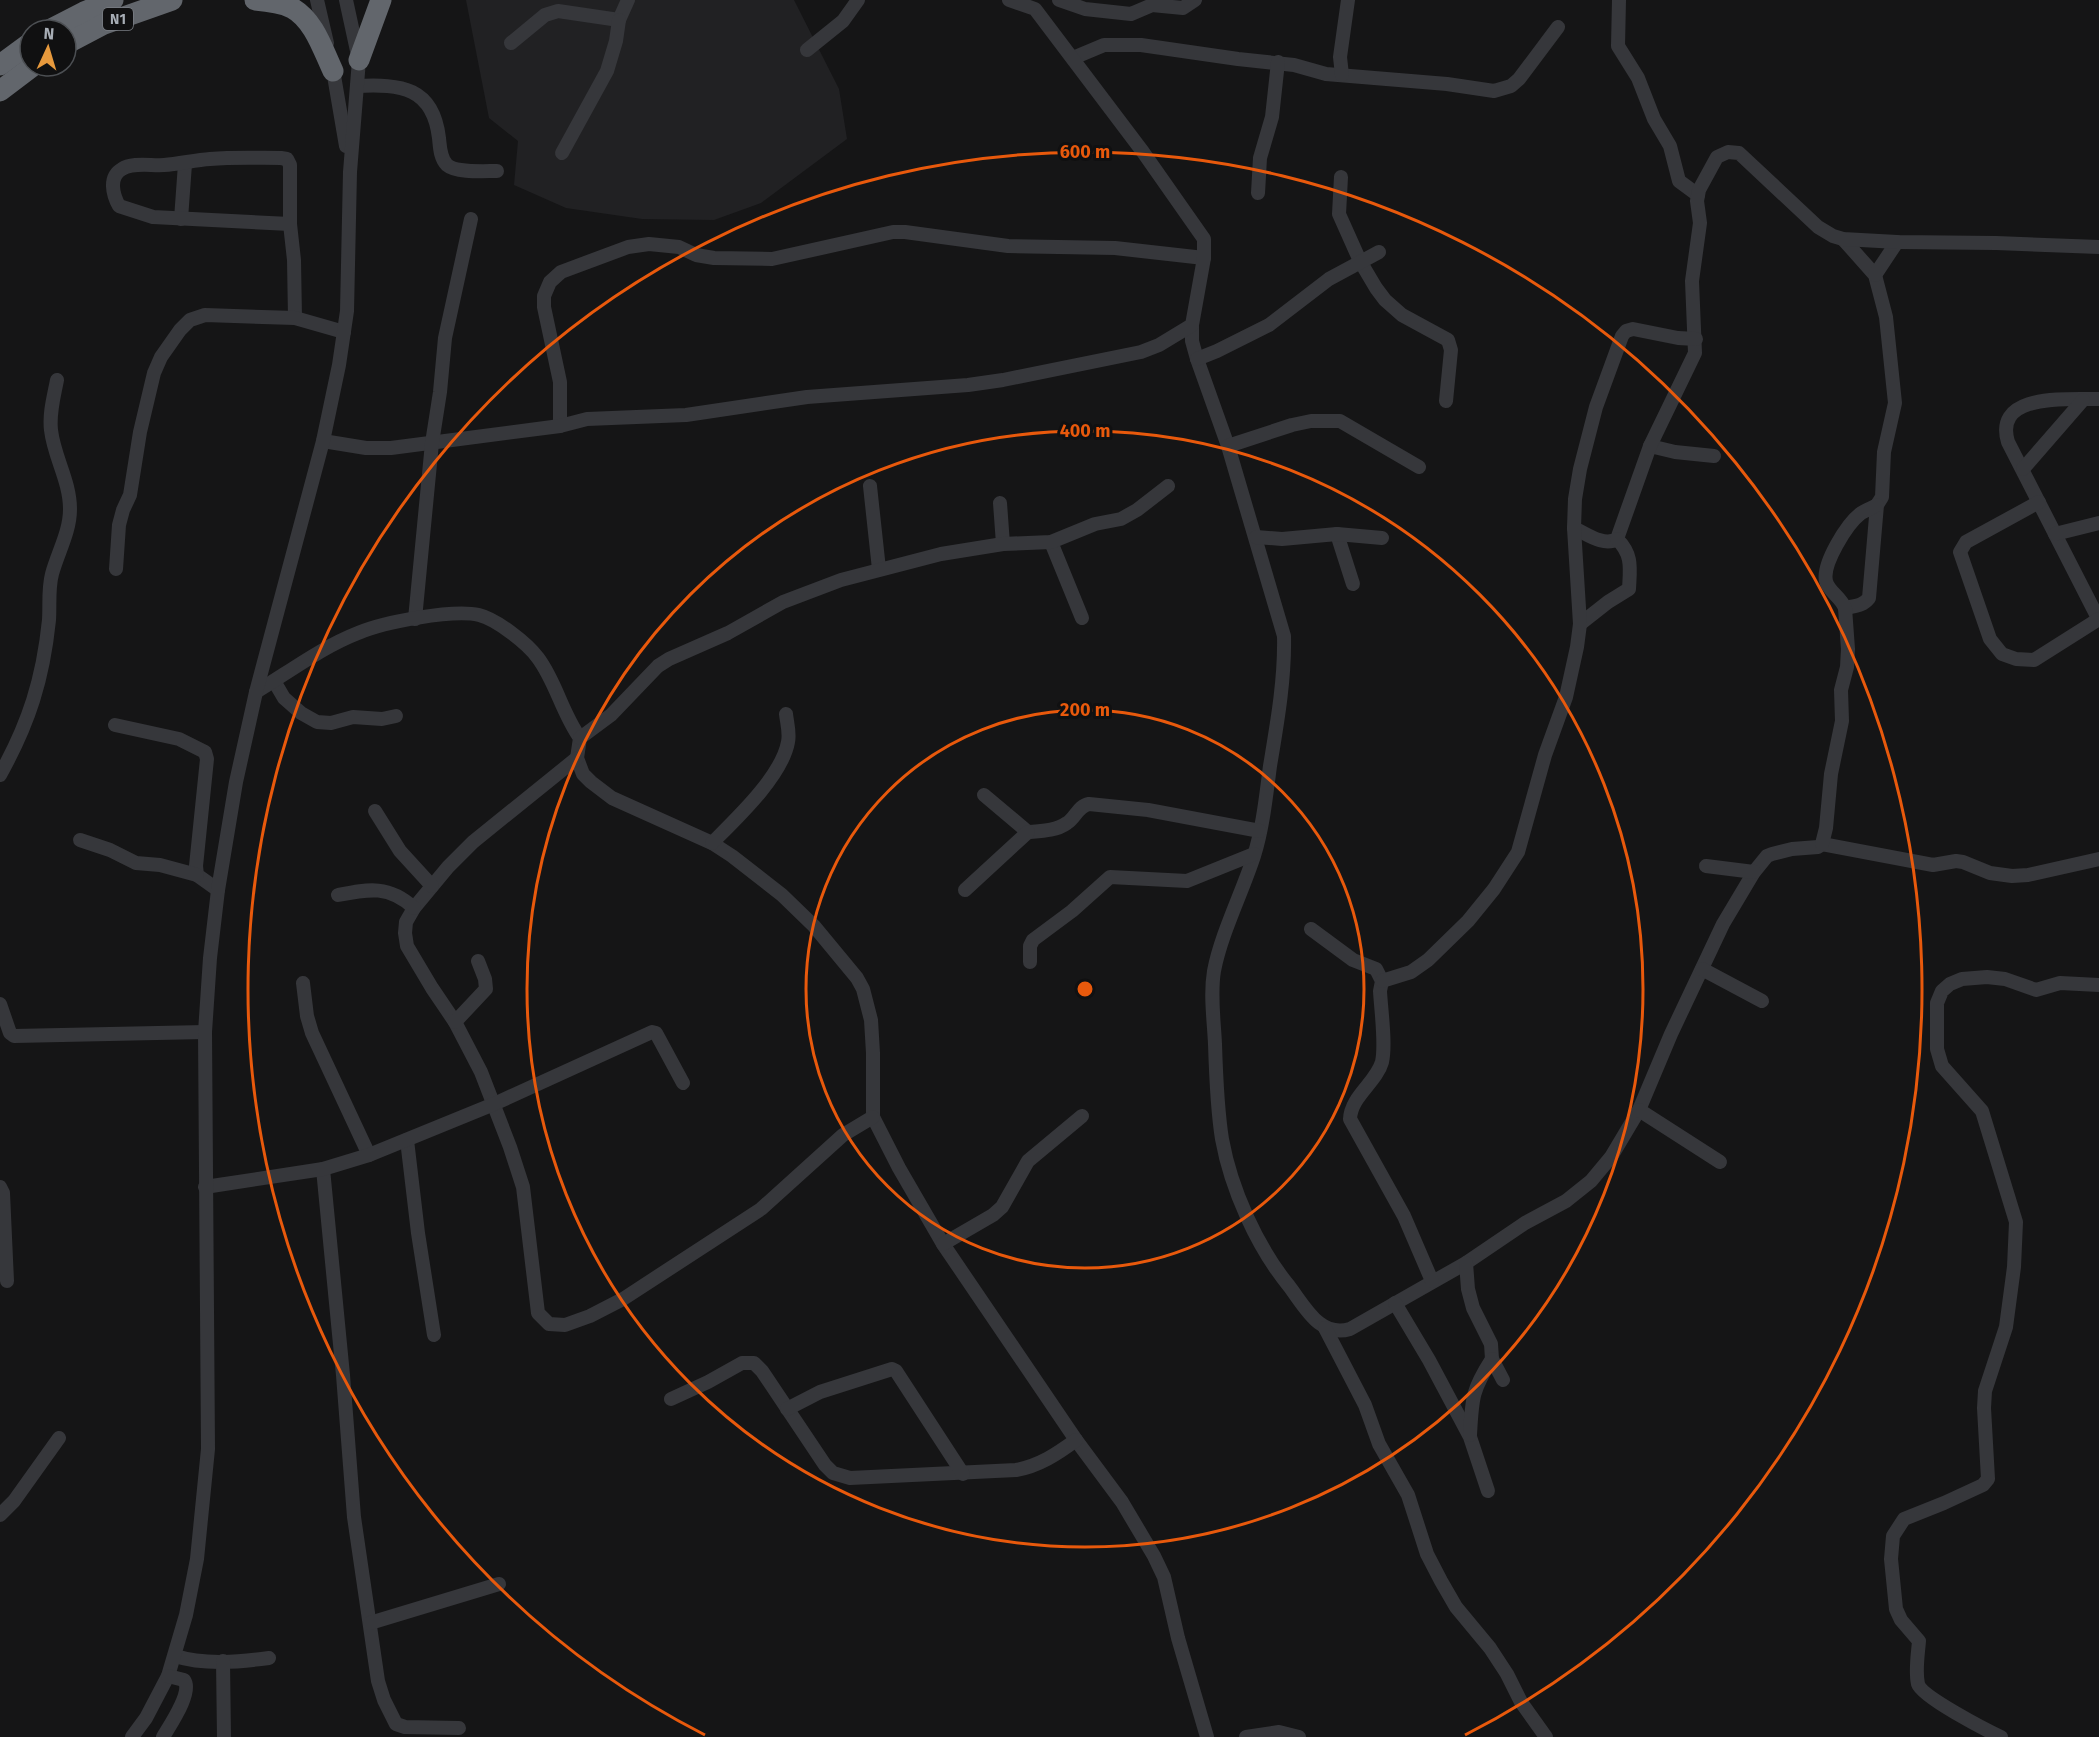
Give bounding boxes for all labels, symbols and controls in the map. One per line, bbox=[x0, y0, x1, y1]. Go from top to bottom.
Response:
road number: N1 bbox=[103, 8, 133, 30]
north arrow bbox=[18, 18, 78, 78]
text: N bbox=[43, 24, 55, 43]
text: 600 m bbox=[1060, 141, 1110, 163]
text: 400 m bbox=[1060, 420, 1110, 442]
text: 200 m bbox=[1060, 699, 1110, 721]
centre of rings bbox=[1075, 979, 1095, 999]

